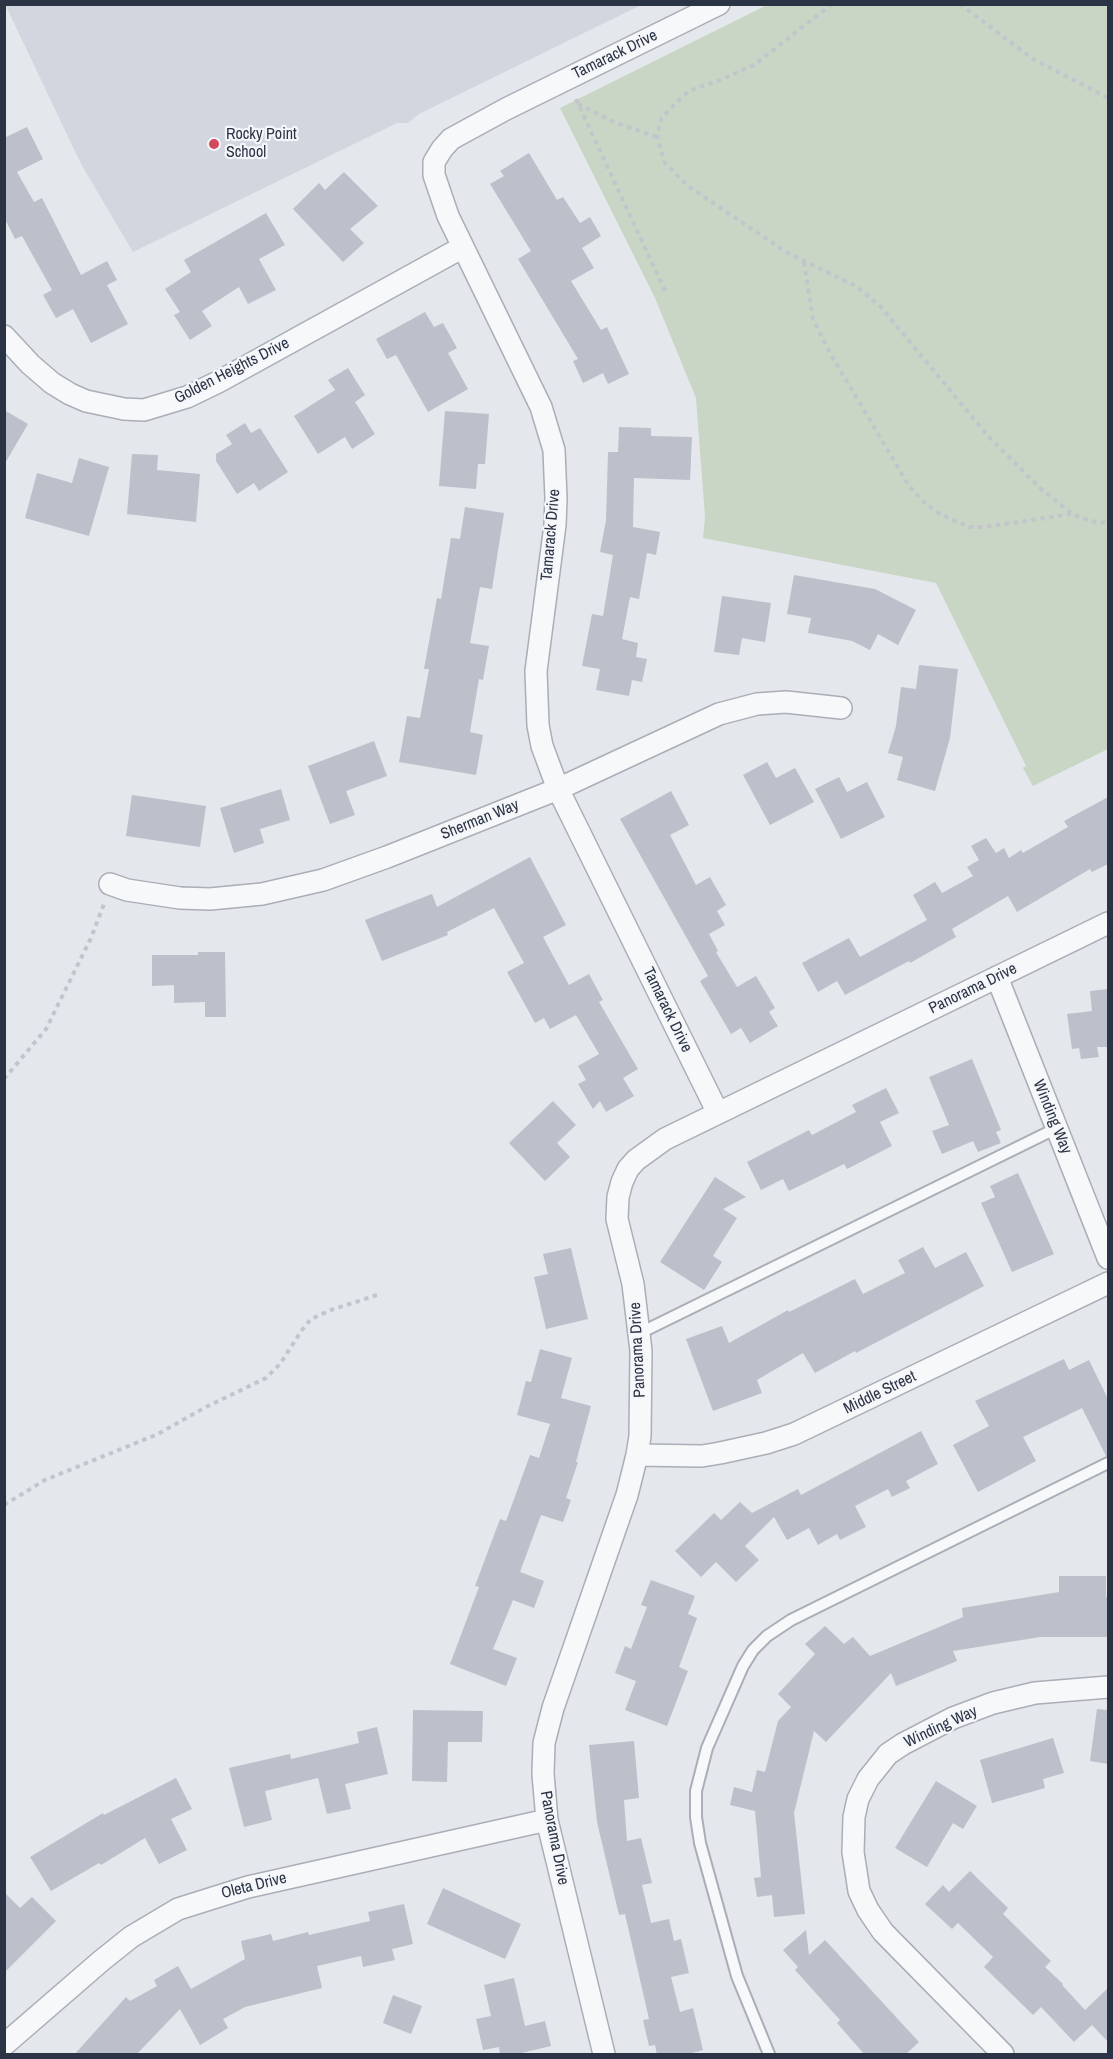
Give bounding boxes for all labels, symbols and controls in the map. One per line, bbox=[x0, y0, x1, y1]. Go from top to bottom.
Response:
street label: Tamarack Drive bbox=[569, 26, 661, 84]
place label: Rocky Point School bbox=[226, 125, 297, 163]
marker: Rocky Point School bbox=[207, 137, 221, 151]
street label: Golden Heights Drive bbox=[171, 334, 293, 408]
street label: Tamarack Drive bbox=[537, 488, 565, 582]
street label: Sherman Way bbox=[438, 796, 522, 844]
street label: Panorama Drive bbox=[926, 959, 1020, 1019]
street label: Tamarack Drive bbox=[638, 964, 696, 1056]
street label: Winding Way bbox=[1028, 1077, 1076, 1157]
street label: Panorama Drive bbox=[626, 1302, 650, 1398]
street label: Middle Street bbox=[841, 1367, 919, 1419]
street label: Winding Way bbox=[901, 1702, 981, 1752]
street label: Panorama Drive bbox=[535, 1789, 573, 1887]
street label: Oleta Drive bbox=[219, 1869, 289, 1903]

